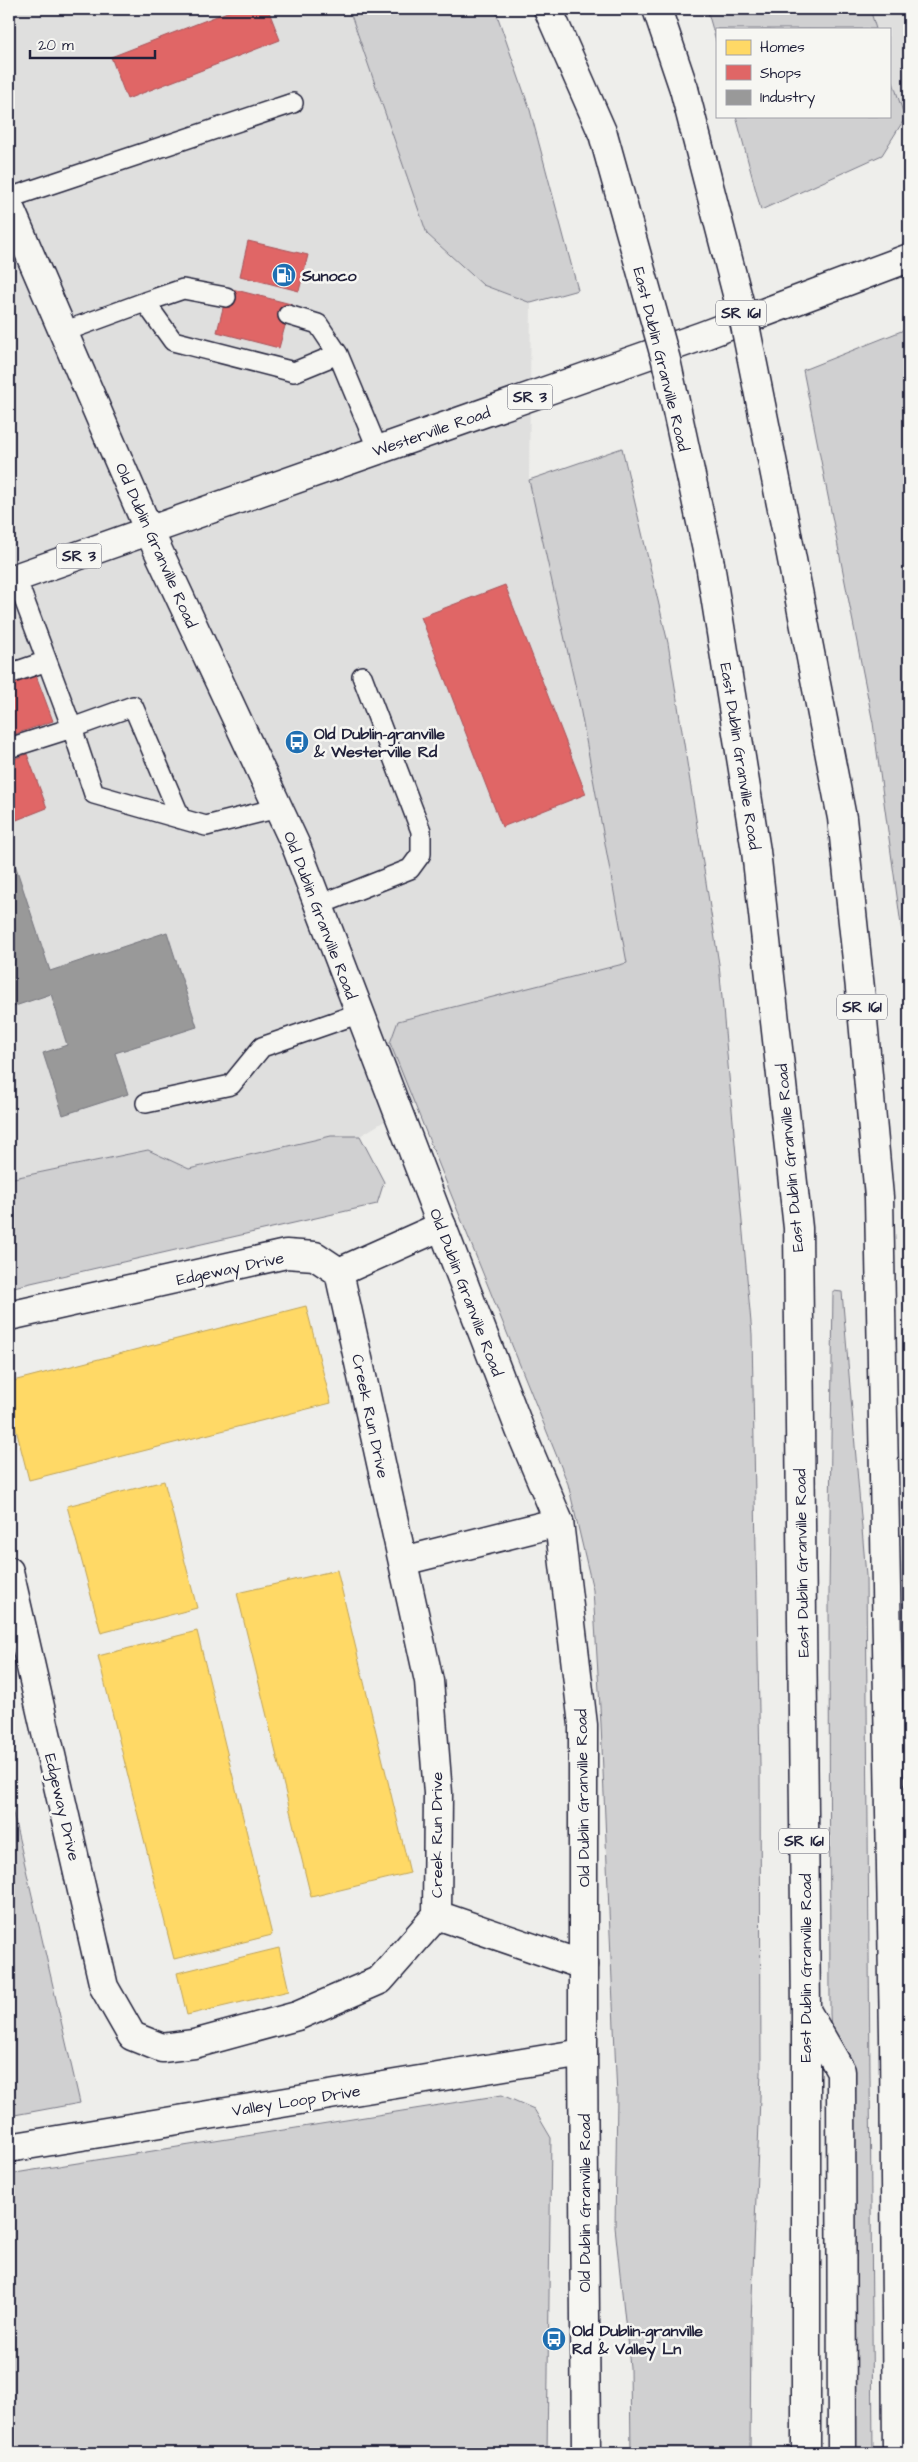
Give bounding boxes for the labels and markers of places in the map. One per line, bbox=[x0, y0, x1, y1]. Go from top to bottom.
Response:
fuel station icon: Sunoco bbox=[271, 262, 297, 288]
place label: Sunoco bbox=[301, 265, 358, 287]
place label: Old Dublin-granville & Westerville Rd bbox=[313, 723, 445, 763]
bus stop icon: Old Dublin-granville & Westerville Rd bbox=[284, 729, 310, 755]
place label: Old Dublin-granville Rd & Valley Ln bbox=[572, 2320, 703, 2361]
bus stop icon: Old Dublin-granville Rd & Valley Ln bbox=[541, 2326, 567, 2352]

